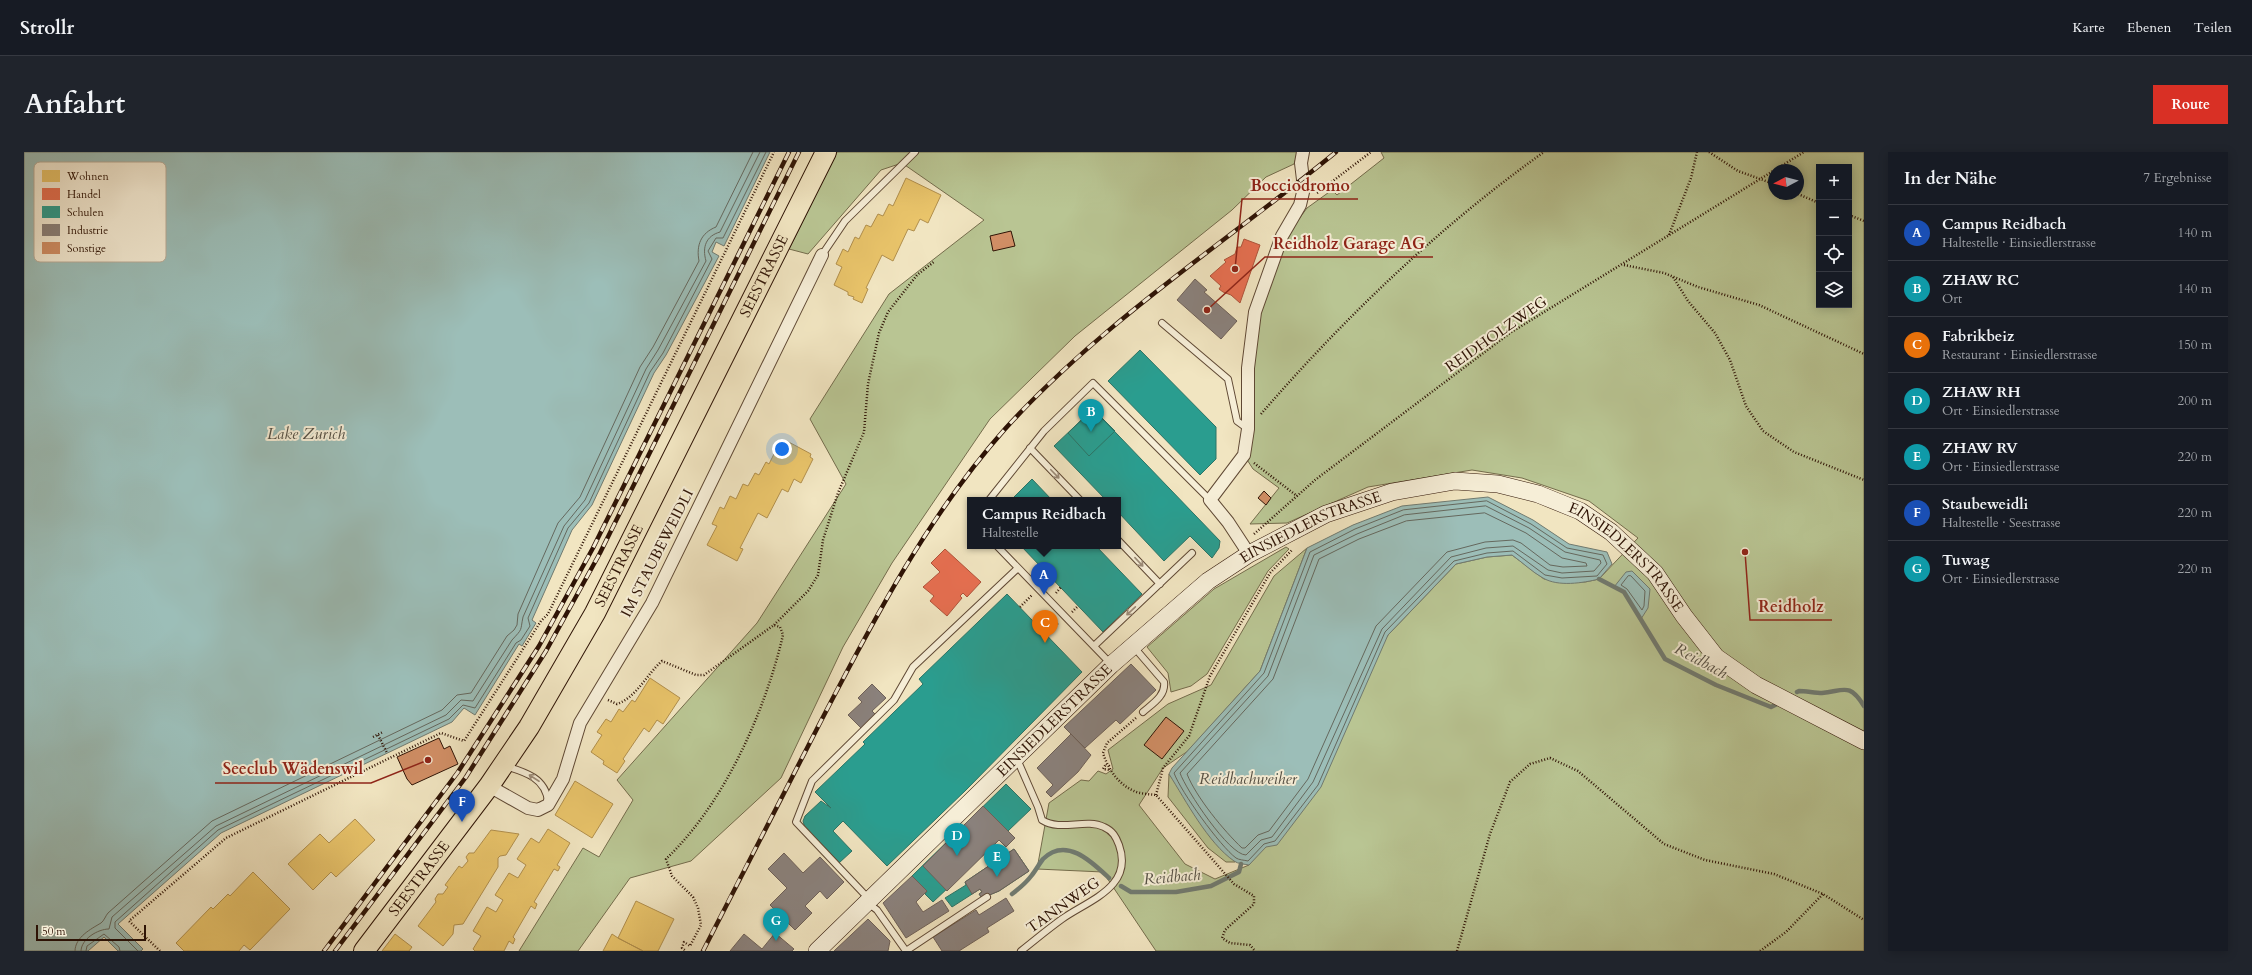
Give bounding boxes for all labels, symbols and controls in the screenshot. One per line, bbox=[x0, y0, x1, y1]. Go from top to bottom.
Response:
text: Strollr bbox=[20, 15, 74, 41]
text: Karte bbox=[2072, 18, 2105, 37]
text: Ebenen bbox=[2127, 18, 2172, 37]
text: Teilen bbox=[2194, 18, 2232, 37]
text: Anfahrt bbox=[24, 85, 125, 123]
button: Route bbox=[2153, 85, 2228, 124]
legend bbox=[34, 162, 166, 262]
north arrow bbox=[1768, 164, 1804, 200]
map controls bbox=[1816, 164, 1852, 308]
button: + bbox=[1816, 164, 1852, 200]
text: In der Nähe bbox=[1904, 167, 1997, 190]
text: Wohnen bbox=[66, 169, 109, 184]
text: 7 Ergebnisse bbox=[2143, 169, 2212, 187]
callout: Bocciodromo bbox=[1242, 171, 1358, 199]
text: Bocciodromo bbox=[1250, 175, 1350, 197]
text: Handel bbox=[67, 187, 101, 202]
button: − bbox=[1816, 200, 1852, 236]
text: Schulen bbox=[67, 205, 104, 220]
text: Campus Reidbach bbox=[1942, 214, 2066, 234]
text: Industrie bbox=[67, 223, 108, 238]
text: A bbox=[1912, 224, 1922, 242]
text: 140 m bbox=[2178, 224, 2212, 242]
callout: Reidholz Garage AG bbox=[1265, 229, 1433, 257]
street label: SEESTRASSE bbox=[735, 231, 793, 321]
text: Reidholz Garage AG bbox=[1273, 233, 1425, 255]
text: Haltestelle · Einsiedlerstrasse bbox=[1942, 234, 2096, 252]
button: locate bbox=[1816, 236, 1852, 272]
text: Sonstige bbox=[67, 241, 106, 256]
text: ZHAW RC bbox=[1942, 270, 2019, 290]
button: layers bbox=[1816, 272, 1852, 308]
text: B bbox=[1912, 280, 1922, 298]
text: 140 m bbox=[2178, 280, 2212, 298]
text: Ort bbox=[1942, 290, 1962, 308]
street label: REIDHOLZWEG bbox=[1441, 291, 1551, 377]
text: Fabrikbeiz bbox=[1942, 326, 2014, 346]
text: C bbox=[1912, 336, 1922, 354]
text: 150 m bbox=[2178, 336, 2212, 354]
text: Restaurant · Einsiedlerstrasse bbox=[1942, 346, 2098, 364]
text: ZHAW RH bbox=[1942, 382, 2021, 402]
text: D bbox=[1911, 392, 1923, 410]
text: 200 m bbox=[2178, 392, 2212, 410]
pin: B bbox=[1078, 399, 1104, 432]
text: Ort · Einsiedlerstrasse bbox=[1942, 402, 2060, 420]
water label: Lake Zurich bbox=[267, 423, 345, 445]
text: ZHAW RV bbox=[1942, 438, 2018, 458]
your location bbox=[772, 439, 792, 459]
text: E bbox=[1913, 448, 1921, 466]
text: 220 m bbox=[2178, 448, 2212, 466]
text: Ort · Einsiedlerstrasse bbox=[1942, 458, 2060, 476]
one-way arrow bbox=[1050, 469, 1060, 479]
street label: IM STAUBEWEIDLI bbox=[616, 485, 698, 621]
street label: EINSIEDLERSTRASSE bbox=[1236, 486, 1384, 568]
text: Staubeweidli bbox=[1942, 494, 2028, 514]
popup bbox=[967, 497, 1121, 549]
street label: EINSIEDLERSTRASSE bbox=[1566, 497, 1688, 616]
text: Campus Reidbach bbox=[982, 504, 1106, 524]
text: F bbox=[1913, 504, 1921, 522]
text: 220 m bbox=[2178, 504, 2212, 522]
text: Haltestelle · Seestrasse bbox=[1942, 514, 2061, 532]
street label: SEESTRASSE bbox=[590, 521, 648, 610]
text: Haltestelle bbox=[982, 524, 1039, 542]
text: Tuwag bbox=[1942, 550, 1989, 570]
one-way arrow bbox=[1134, 557, 1144, 567]
text: G bbox=[1912, 560, 1922, 578]
text: 220 m bbox=[2178, 560, 2212, 578]
pin: A bbox=[1031, 562, 1057, 595]
text: Ort · Einsiedlerstrasse bbox=[1942, 570, 2060, 588]
callout: Reidholz bbox=[1750, 592, 1832, 620]
text: Reidholz bbox=[1758, 596, 1824, 618]
one-way arrow bbox=[1126, 606, 1136, 616]
pin: C bbox=[1032, 610, 1058, 643]
water label: Reidbach bbox=[1671, 638, 1732, 684]
street label: EINSIEDLERSTRASSE bbox=[992, 659, 1116, 781]
callout: Seeclub Wädenswil bbox=[215, 755, 371, 783]
text: Seeclub Wädenswil bbox=[223, 758, 363, 780]
water label: Reidbachweiher bbox=[1199, 768, 1298, 790]
one-way arrow bbox=[529, 774, 540, 782]
pin: F bbox=[449, 789, 475, 822]
pin: D bbox=[944, 823, 970, 856]
street label: SEESTRASSE bbox=[384, 837, 454, 920]
pin: E bbox=[984, 844, 1010, 877]
water label: Reidbach bbox=[1143, 864, 1202, 890]
street label: TANNWEG bbox=[1022, 872, 1104, 938]
pin: G bbox=[763, 908, 789, 941]
scale bar bbox=[36, 923, 146, 942]
text: 50 m bbox=[42, 924, 66, 939]

